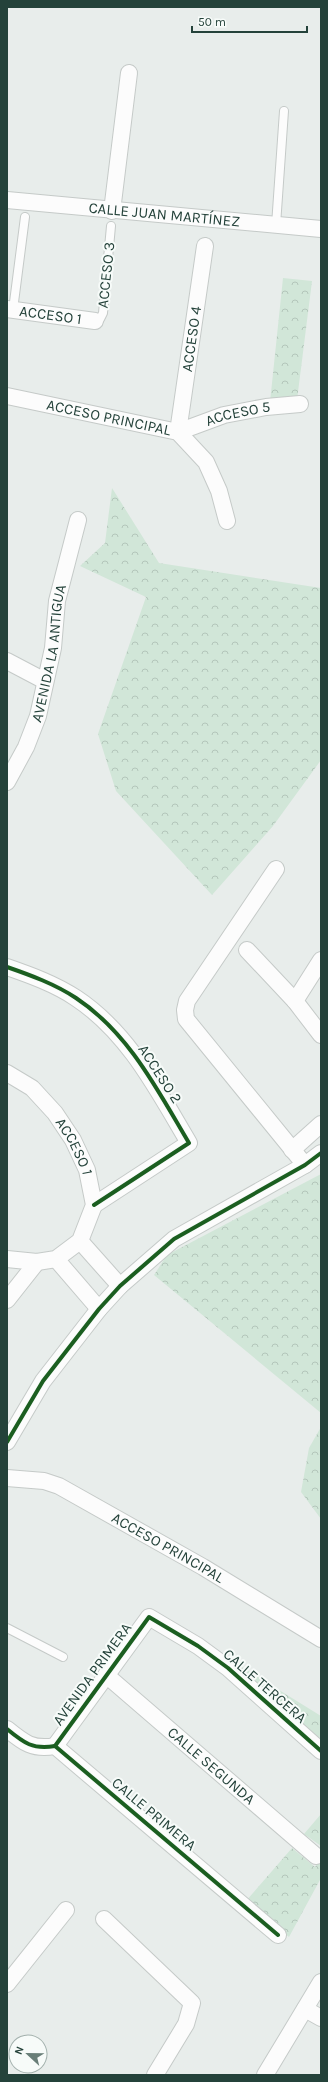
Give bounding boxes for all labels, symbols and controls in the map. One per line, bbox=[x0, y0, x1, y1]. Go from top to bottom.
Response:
scale bar bbox=[192, 8, 307, 34]
text: 50 m bbox=[198, 15, 226, 29]
street label: CALLE JUAN MARTÍNEZ bbox=[88, 199, 241, 230]
street label: ACCESO 3 bbox=[94, 241, 118, 309]
street label: ACCESO 1 bbox=[18, 302, 83, 328]
street label: ACCESO 4 bbox=[178, 304, 205, 373]
street label: ACCESO PRINCIPAL bbox=[45, 396, 173, 439]
street label: ACCESO 5 bbox=[203, 398, 271, 430]
street label: AVENIDA LA ANTIGUA bbox=[27, 582, 70, 725]
street label: ACCESO 2 bbox=[134, 1041, 186, 1107]
street label: ACCESO 1 bbox=[52, 1114, 97, 1176]
street label: ACCESO PRINCIPAL bbox=[108, 1508, 227, 1587]
street label: AVENIDA PRIMERA bbox=[49, 1619, 135, 1729]
street label: CALLE TERCERA bbox=[220, 1645, 311, 1727]
street label: CALLE SEGUNDA bbox=[164, 1723, 259, 1809]
street label: CALLE PRIMERA bbox=[108, 1774, 200, 1855]
north arrow bbox=[8, 2034, 48, 2074]
text: N bbox=[12, 2044, 27, 2057]

